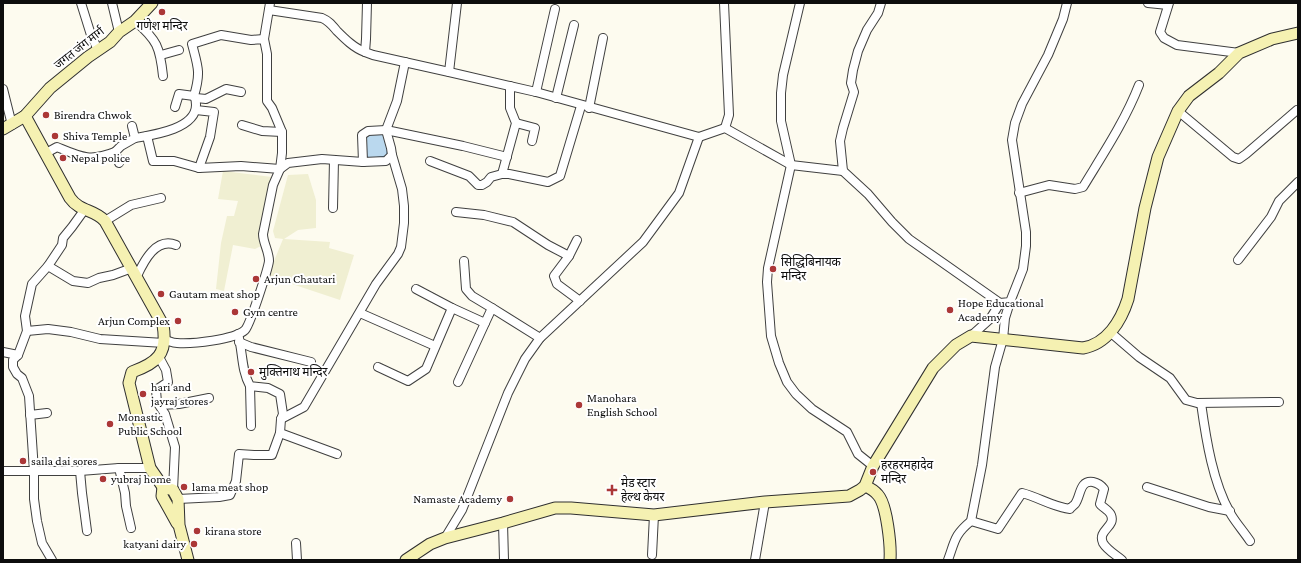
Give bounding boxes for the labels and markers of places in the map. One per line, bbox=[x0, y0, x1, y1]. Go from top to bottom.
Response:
marker: गणेश मन्दिर bbox=[157, 7, 167, 17]
place label: गणेश मन्दिर bbox=[136, 18, 189, 33]
place label: Birendra Chwok bbox=[54, 108, 132, 122]
marker: Birendra Chwok bbox=[41, 110, 51, 120]
place label: Shiva Temple bbox=[63, 129, 127, 143]
marker: Shiva Temple bbox=[50, 131, 60, 141]
place label: Nepal police bbox=[71, 151, 130, 165]
marker: Nepal police bbox=[58, 153, 68, 163]
place label: सिद्धिबिनायक मन्दिर bbox=[781, 254, 842, 283]
marker: सिद्धिबिनायक मन्दिर bbox=[768, 264, 778, 274]
place label: Arjun Chautari bbox=[264, 272, 335, 286]
marker: Arjun Chautari bbox=[251, 274, 261, 284]
place label: Gautam meat shop bbox=[169, 287, 260, 301]
marker: Gautam meat shop bbox=[156, 289, 166, 299]
place label: Hope Educational Academy bbox=[958, 296, 1044, 324]
place label: Gym centre bbox=[243, 305, 298, 319]
marker: Hope Educational Academy bbox=[945, 305, 955, 315]
marker: Gym centre bbox=[230, 307, 240, 317]
place label: Arjun Complex bbox=[98, 314, 170, 328]
marker: Arjun Complex bbox=[173, 316, 183, 326]
place label: मुक्तिनाथ मन्दिर bbox=[259, 364, 329, 380]
marker: मुक्तिनाथ मन्दिर bbox=[246, 367, 256, 377]
place label: hari and jayraj stores bbox=[150, 380, 209, 408]
marker: hari and jayraj stores bbox=[138, 389, 148, 399]
place label: Manohara English School bbox=[587, 391, 658, 419]
marker: Manohara English School bbox=[574, 400, 584, 410]
place label: Monastic Public School bbox=[118, 410, 182, 438]
marker: Monastic Public School bbox=[105, 419, 115, 429]
place label: saila dai sores bbox=[31, 454, 98, 468]
marker: saila dai sores bbox=[18, 456, 28, 466]
place label: हरहरमहादेव मन्दिर bbox=[881, 457, 934, 486]
marker: हरहरमहादेव मन्दिर bbox=[868, 467, 878, 477]
place label: yubraj home bbox=[110, 472, 171, 486]
marker: yubraj home bbox=[98, 474, 108, 484]
place label: मेड स्टार हेल्थ केयर bbox=[621, 475, 665, 504]
place label: lama meat shop bbox=[192, 480, 268, 494]
marker: lama meat shop bbox=[179, 482, 189, 492]
marker: मेड स्टार हेल्थ केयर bbox=[606, 484, 618, 496]
place label: Namaste Academy bbox=[413, 492, 502, 506]
marker: Namaste Academy bbox=[505, 494, 515, 504]
place label: kirana store bbox=[205, 524, 262, 538]
marker: kirana store bbox=[192, 526, 202, 536]
place label: katyani dairy bbox=[123, 537, 186, 551]
marker: katyani dairy bbox=[189, 539, 199, 549]

